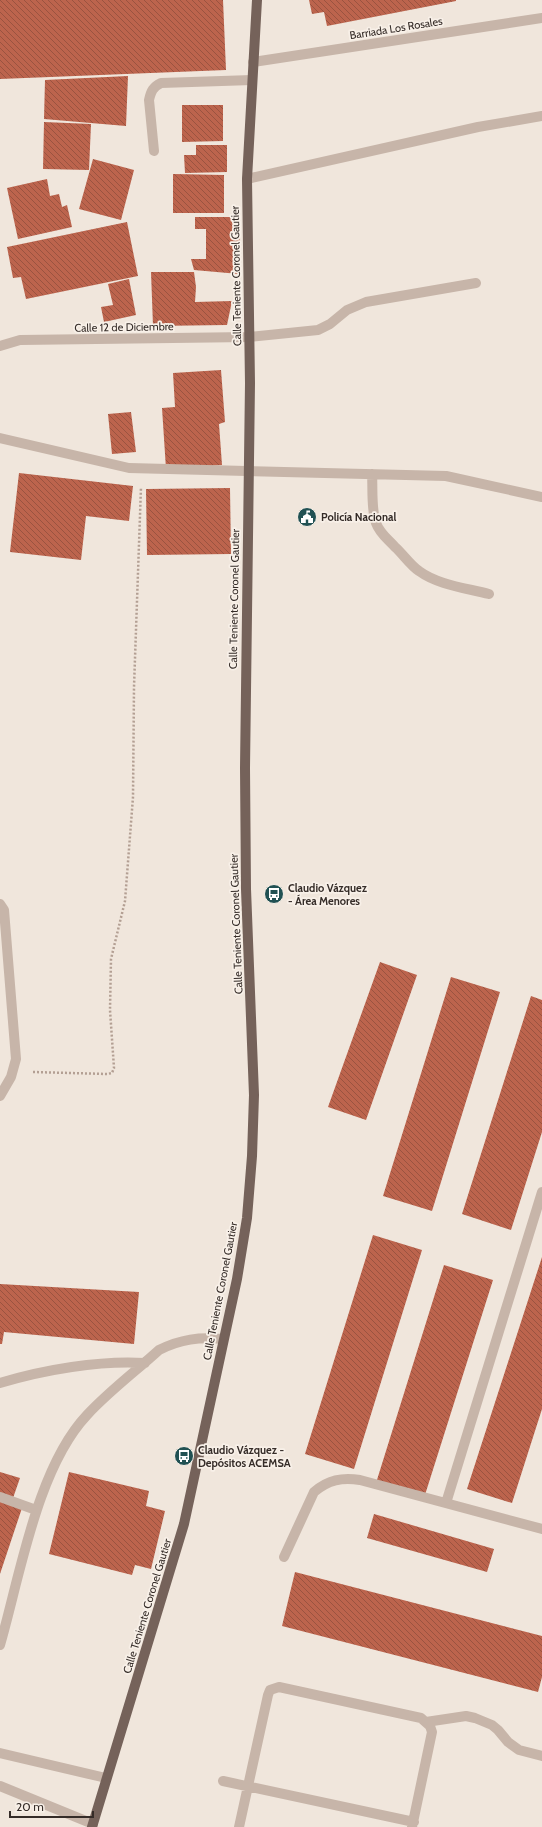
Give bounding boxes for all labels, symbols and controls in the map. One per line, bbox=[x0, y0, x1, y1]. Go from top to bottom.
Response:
street label: Barriada Los Rosales bbox=[349, 14, 444, 42]
street label: Calle Teniente Coronel Gautier bbox=[228, 205, 244, 346]
street label: Calle 12 de Diciembre bbox=[74, 319, 174, 335]
public building icon: Policía Nacional bbox=[296, 506, 318, 528]
place label: Policía Nacional bbox=[321, 510, 396, 524]
street label: Calle Teniente Coronel Gautier bbox=[226, 528, 242, 669]
street label: Calle Teniente Coronel Gautier bbox=[227, 853, 245, 994]
place label: Claudio Vázquez - Área Menores bbox=[288, 881, 368, 908]
bus stop icon: Claudio Vázquez - Área Menores bbox=[263, 883, 285, 905]
street label: Calle Teniente Coronel Gautier bbox=[200, 1220, 240, 1361]
place label: Claudio Vázquez - Depósitos ACEMSA bbox=[198, 1443, 291, 1470]
bus stop icon: Claudio Vázquez - Depósitos ACEMSA bbox=[173, 1445, 195, 1467]
street label: Calle Teniente Coronel Gautier bbox=[120, 1536, 174, 1675]
scale bar bbox=[10, 1793, 93, 1819]
text: 20 m bbox=[16, 1799, 44, 1814]

